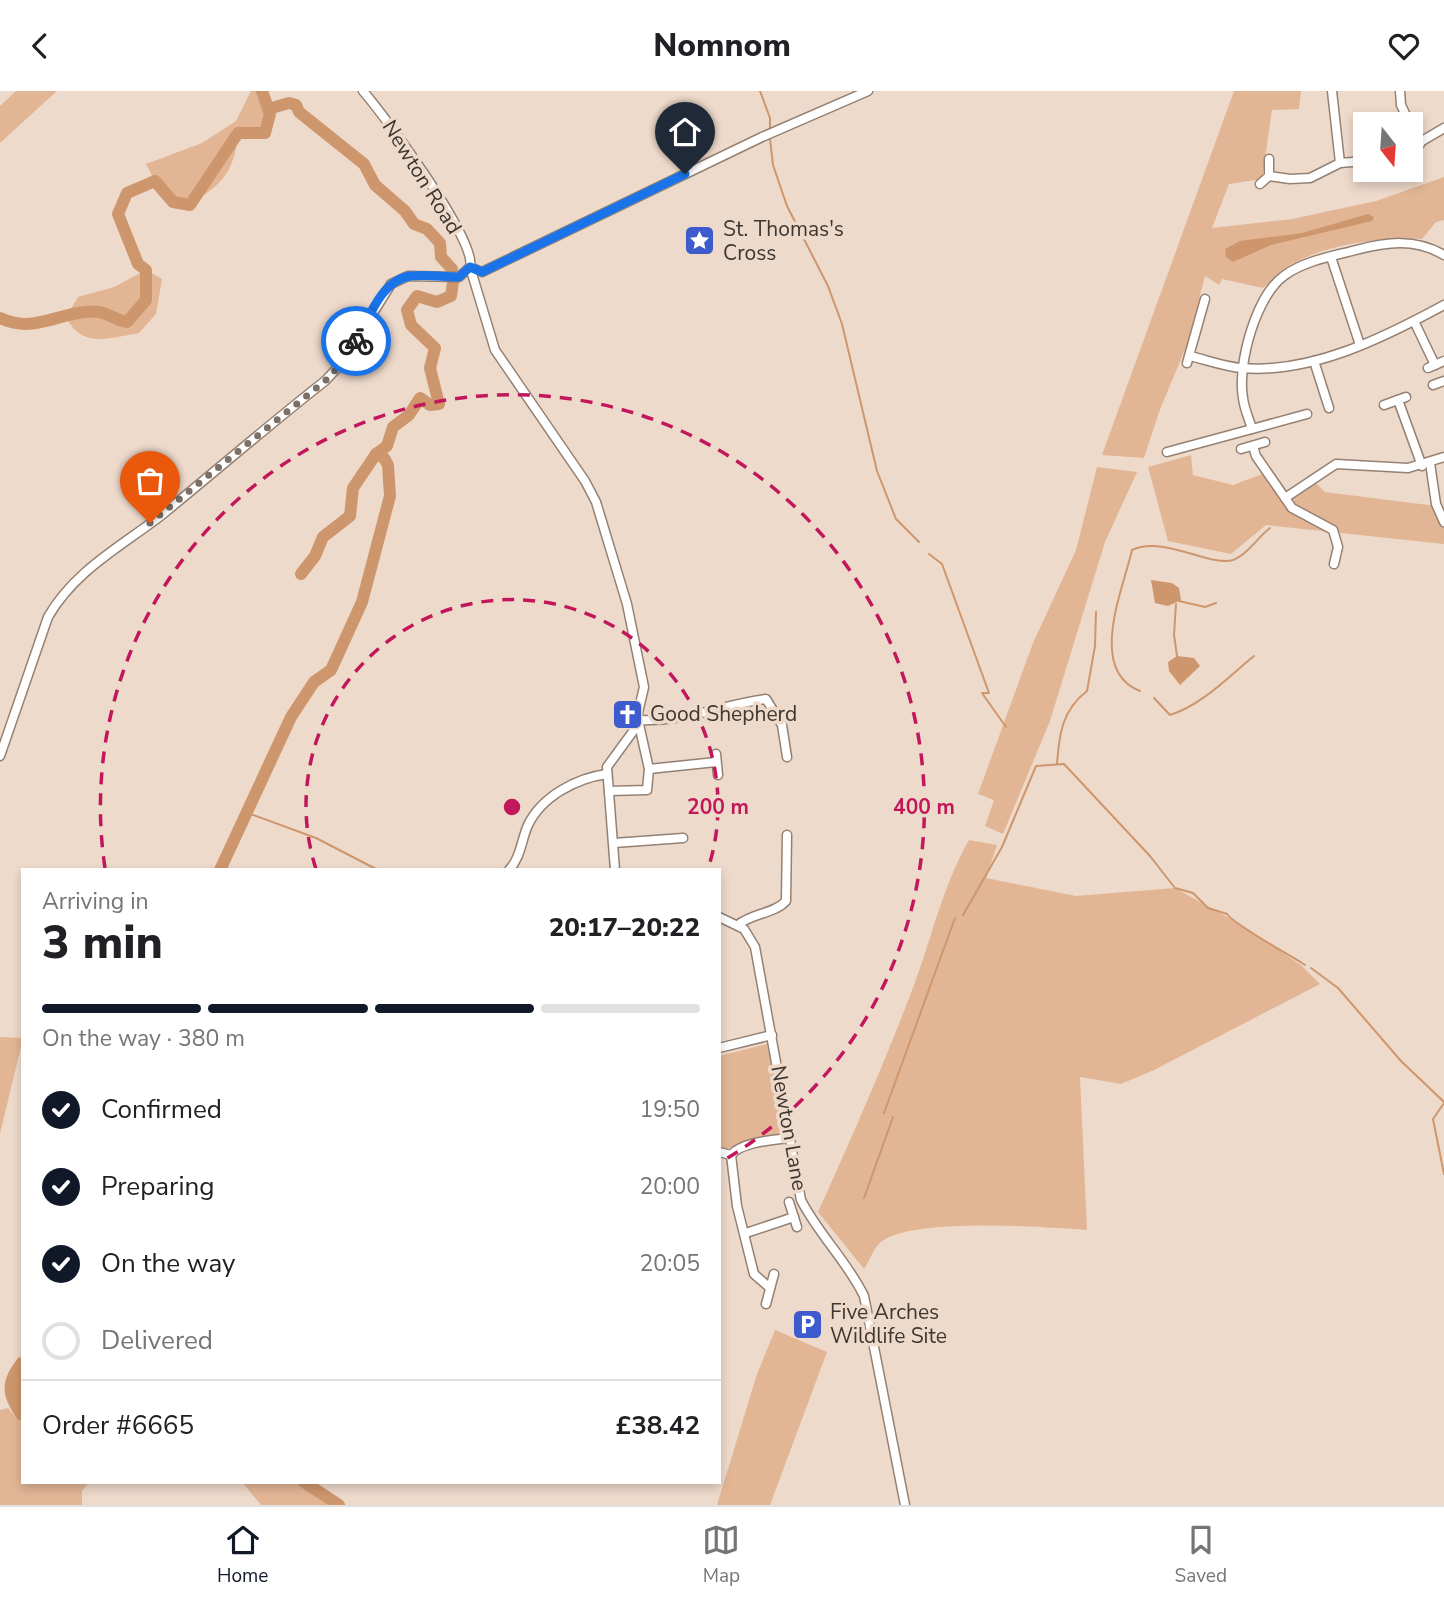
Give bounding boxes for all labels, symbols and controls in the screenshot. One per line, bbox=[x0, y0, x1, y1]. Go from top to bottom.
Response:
text: Nomnom bbox=[653, 24, 791, 67]
icon: back bbox=[21, 27, 59, 65]
icon: heart bbox=[1385, 27, 1423, 65]
pin bbox=[655, 102, 715, 174]
north arrow bbox=[1353, 112, 1423, 182]
map controls bbox=[1353, 112, 1423, 182]
icon: home bbox=[666, 113, 704, 151]
street label: Newton Road bbox=[376, 115, 468, 239]
place label: St. Thomas's Cross bbox=[723, 215, 844, 267]
place icon: St. Thomas's Cross bbox=[683, 224, 717, 258]
courier bbox=[321, 306, 391, 376]
icon: bike bbox=[337, 322, 375, 360]
pin bbox=[120, 451, 180, 523]
icon: bag bbox=[131, 462, 169, 500]
church icon: Good Shepherd bbox=[610, 697, 644, 731]
place label: Good Shepherd bbox=[650, 700, 797, 728]
text: 200 m bbox=[687, 793, 749, 821]
text: 400 m bbox=[893, 793, 955, 821]
centre of rings bbox=[500, 795, 524, 819]
text: Arriving in bbox=[42, 886, 149, 917]
text: 20:17–20:22 bbox=[549, 910, 700, 945]
text: 3 min bbox=[42, 911, 163, 974]
text: On the way · 380 m bbox=[42, 1023, 245, 1054]
street label: Newton Lane bbox=[764, 1063, 814, 1193]
icon: check bbox=[42, 1091, 80, 1129]
text: Confirmed bbox=[101, 1092, 222, 1127]
text: 19:50 bbox=[640, 1094, 700, 1125]
icon: check bbox=[42, 1168, 80, 1206]
text: Preparing bbox=[101, 1169, 214, 1204]
text: 20:00 bbox=[640, 1171, 700, 1202]
icon: check bbox=[42, 1245, 80, 1283]
text: On the way bbox=[101, 1246, 235, 1281]
text: 20:05 bbox=[640, 1248, 700, 1279]
place label: Five Arches Wildlife Site bbox=[830, 1298, 947, 1350]
parking icon: Five Arches Wildlife Site bbox=[790, 1307, 824, 1341]
text: Delivered bbox=[101, 1323, 213, 1358]
text: Order #6665 bbox=[42, 1408, 194, 1443]
text: £38.42 bbox=[616, 1408, 700, 1443]
tab: Home bbox=[217, 1521, 268, 1589]
tab: Map bbox=[702, 1521, 740, 1589]
tab: Saved bbox=[1174, 1521, 1227, 1589]

